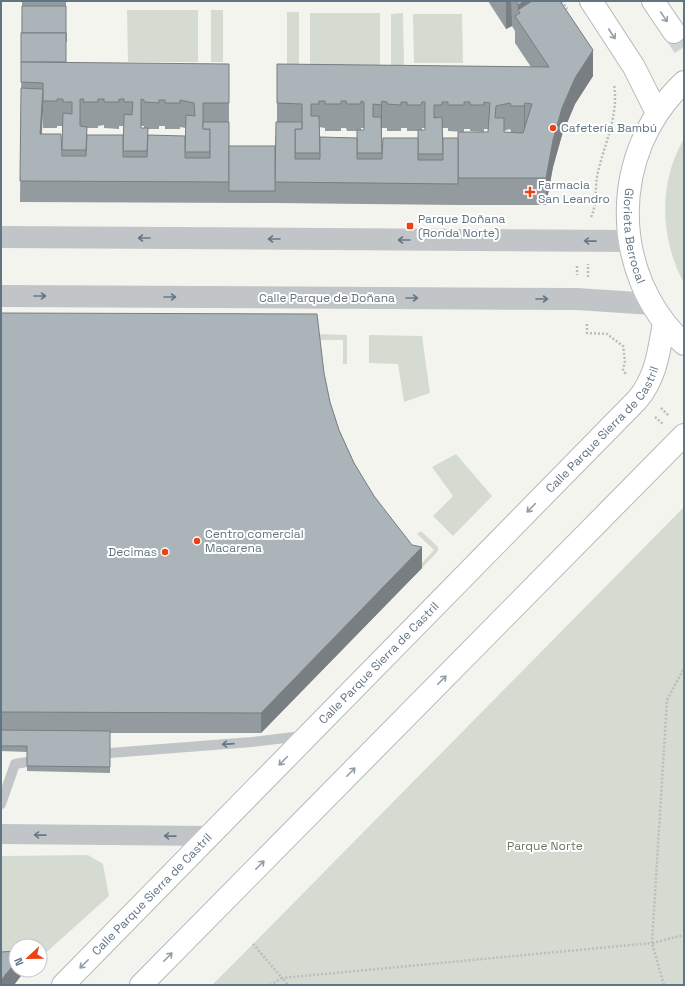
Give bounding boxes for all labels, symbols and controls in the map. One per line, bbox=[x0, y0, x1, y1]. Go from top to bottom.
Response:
one-way arrow bbox=[660, 11, 668, 22]
one-way arrow bbox=[608, 28, 616, 39]
place label: Cafetería Bambú bbox=[561, 120, 657, 136]
marker: Cafetería Bambú bbox=[548, 123, 558, 133]
place label: Farmacia San Leandro bbox=[538, 177, 610, 207]
marker: Farmacia San Leandro bbox=[525, 187, 535, 197]
street label: Glorieta Berrocal bbox=[620, 187, 649, 286]
place label: Parque Doñana (Ronda Norte) bbox=[418, 211, 506, 241]
marker: Parque Doñana (Ronda Norte) bbox=[405, 221, 415, 231]
one-way arrow bbox=[138, 234, 151, 242]
one-way arrow bbox=[268, 235, 281, 243]
one-way arrow bbox=[398, 236, 411, 244]
one-way arrow bbox=[584, 237, 597, 245]
street label: Calle Parque de Doñana bbox=[259, 290, 395, 306]
one-way arrow bbox=[33, 292, 46, 300]
one-way arrow bbox=[163, 293, 176, 301]
one-way arrow bbox=[405, 294, 418, 302]
one-way arrow bbox=[535, 295, 548, 303]
street label: Calle Parque Sierra de Castril bbox=[542, 364, 662, 496]
one-way arrow bbox=[526, 503, 535, 513]
place label: Centro comercial Macarena bbox=[205, 526, 304, 556]
marker: Centro comercial Macarena bbox=[192, 536, 202, 546]
place label: Decimas bbox=[108, 544, 157, 560]
marker: Decimas bbox=[160, 547, 170, 557]
street label: Calle Parque Sierra de Castril bbox=[315, 598, 442, 728]
one-way arrow bbox=[437, 675, 447, 685]
one-way arrow bbox=[222, 741, 235, 748]
one-way arrow bbox=[278, 756, 288, 766]
one-way arrow bbox=[346, 767, 356, 777]
street label: Calle Parque Sierra de Castril bbox=[88, 830, 216, 959]
one-way arrow bbox=[34, 831, 47, 839]
one-way arrow bbox=[164, 832, 177, 840]
park label: Parque Norte bbox=[507, 838, 583, 854]
one-way arrow bbox=[255, 860, 265, 870]
north arrow bbox=[8, 938, 48, 978]
one-way arrow bbox=[163, 952, 173, 962]
text: N bbox=[11, 956, 27, 968]
one-way arrow bbox=[79, 959, 89, 969]

